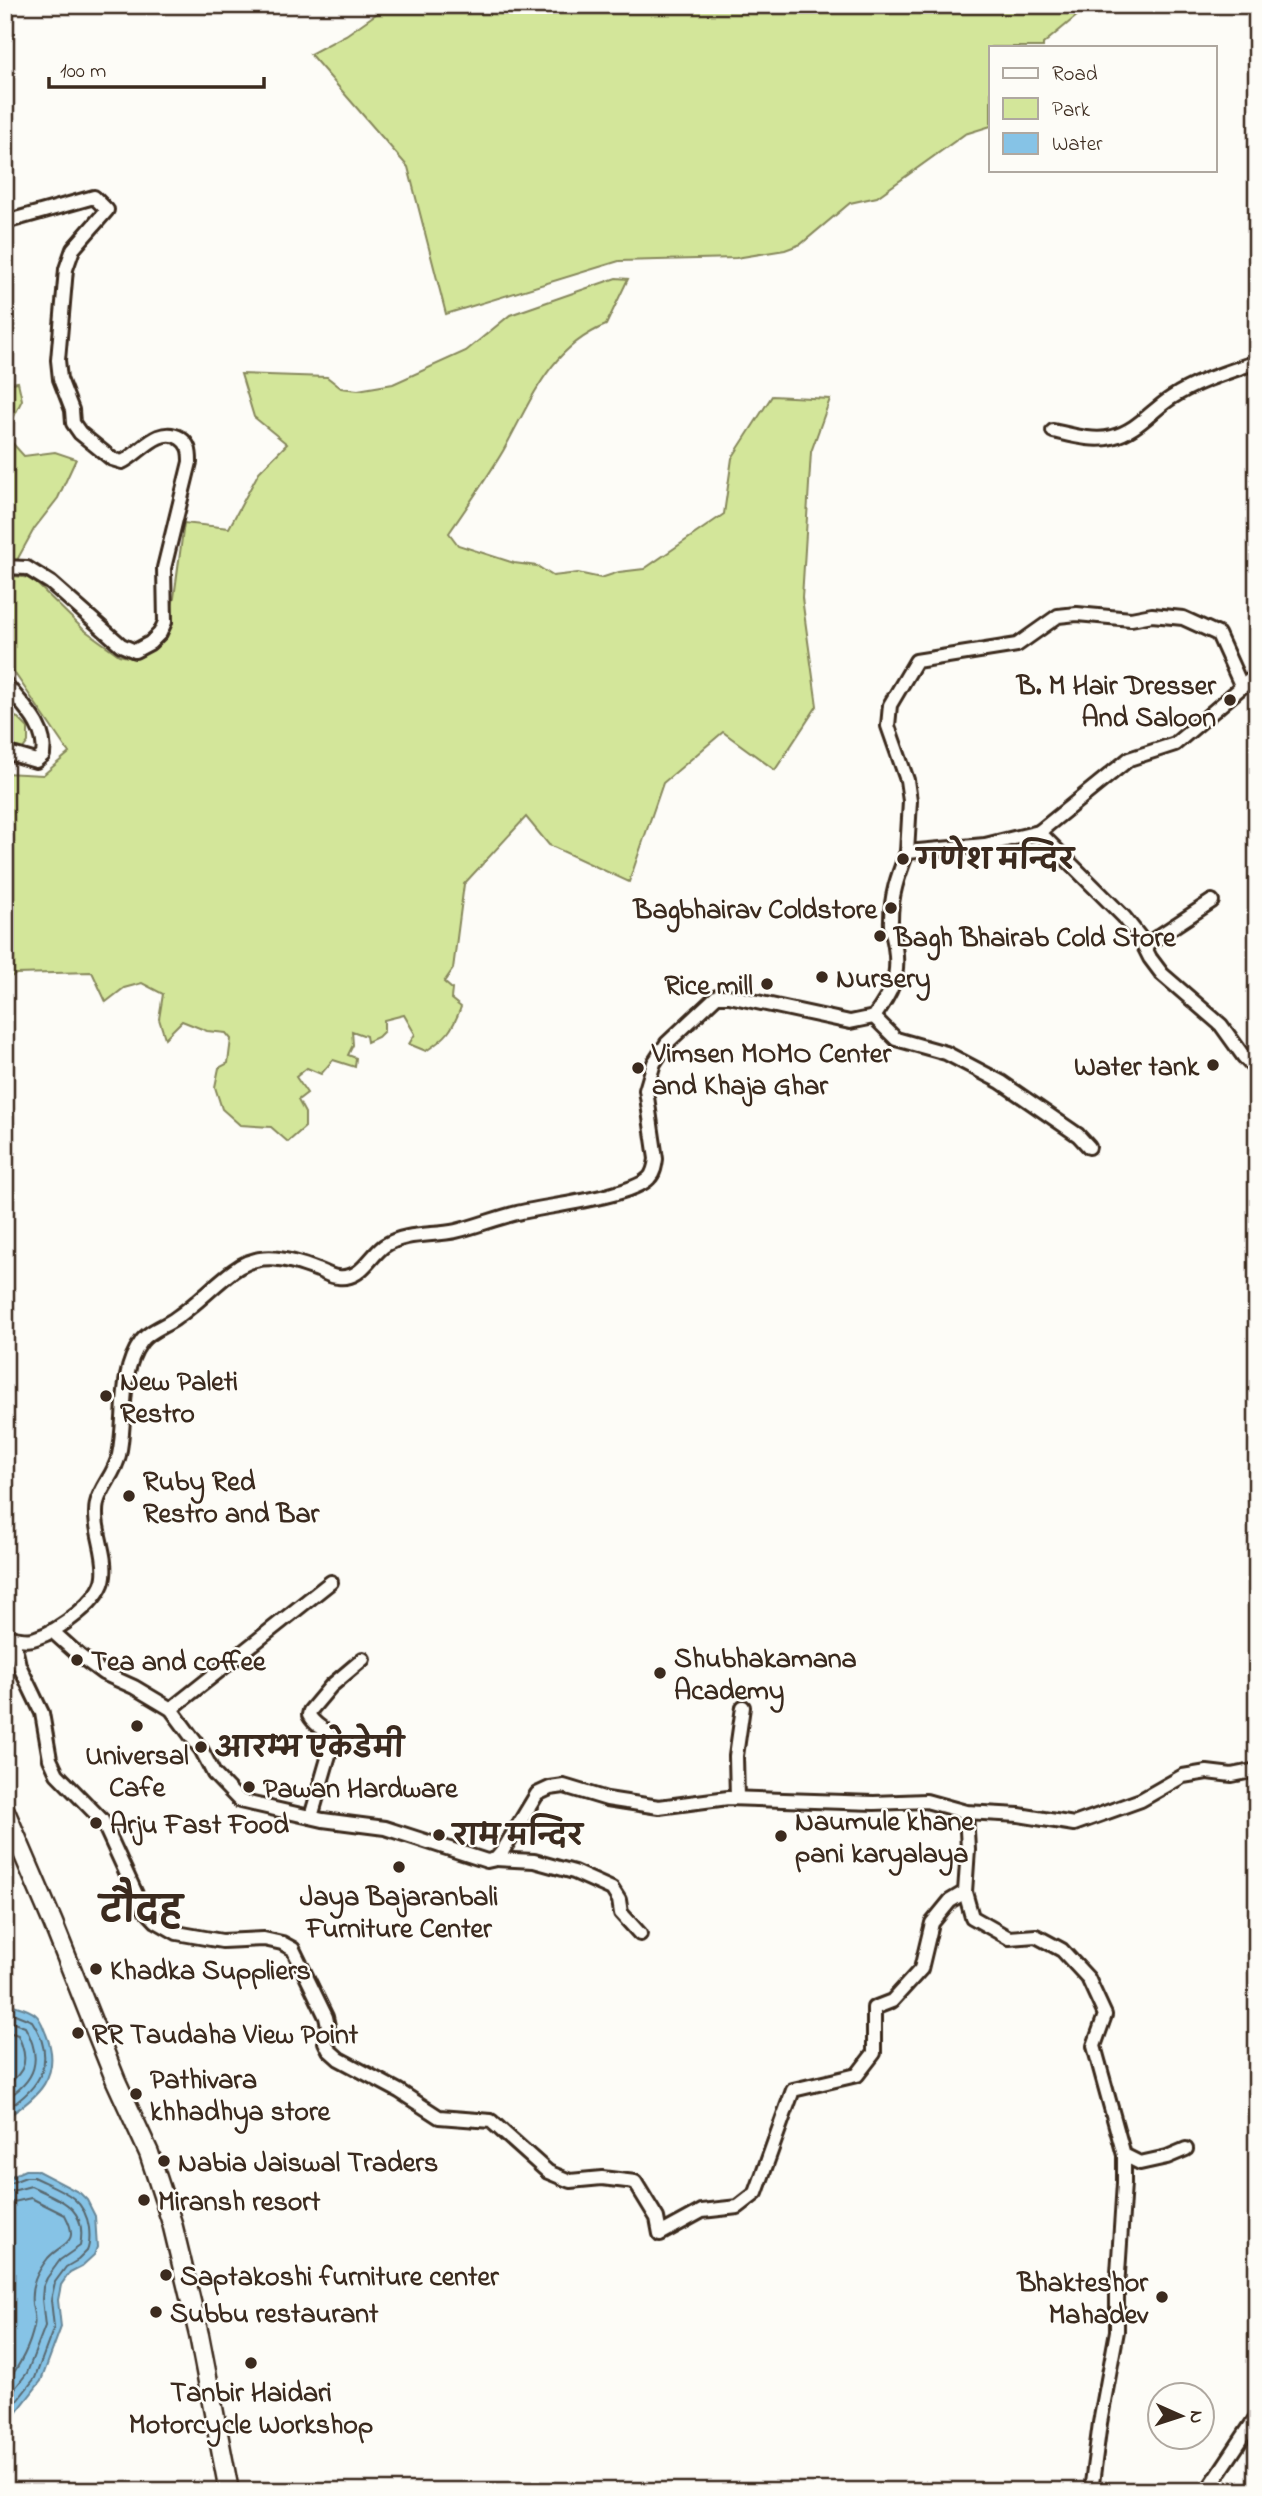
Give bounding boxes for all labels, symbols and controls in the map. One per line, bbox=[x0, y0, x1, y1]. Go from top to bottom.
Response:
scale bar bbox=[49, 46, 264, 90]
legend bbox=[989, 46, 1216, 172]
text: 100 m bbox=[60, 57, 106, 87]
text: Road bbox=[1052, 60, 1098, 90]
text: Park bbox=[1052, 96, 1091, 126]
text: Water bbox=[1052, 130, 1103, 160]
place label: B. M Hair Dresser And Saloon bbox=[1015, 667, 1217, 740]
marker: B. M Hair Dresser And Saloon bbox=[1222, 692, 1238, 708]
place label: गणेश मन्दिर bbox=[914, 835, 1077, 883]
marker: गणेश मन्दिर bbox=[895, 851, 911, 867]
place label: Bagbhairav Coldstore bbox=[632, 891, 878, 933]
marker: Bagbhairav Coldstore bbox=[883, 900, 899, 916]
place label: Bagh Bhairab Cold Store bbox=[892, 919, 1177, 961]
marker: Bagh Bhairab Cold Store bbox=[872, 928, 888, 944]
place label: Nursery bbox=[836, 960, 931, 1001]
place label: Rice mill bbox=[664, 967, 753, 1008]
marker: Nursery bbox=[814, 969, 830, 985]
marker: Rice mill bbox=[759, 976, 775, 992]
place label: Vimsen MOMO Center and Khaja Ghar bbox=[651, 1035, 892, 1108]
place label: Water tank bbox=[1074, 1048, 1200, 1089]
marker: Water tank bbox=[1205, 1057, 1221, 1073]
marker: Vimsen MOMO Center and Khaja Ghar bbox=[630, 1060, 646, 1076]
place label: New Paleti Restro bbox=[120, 1363, 238, 1436]
marker: New Paleti Restro bbox=[98, 1388, 114, 1404]
place label: Ruby Red Restro and Bar bbox=[143, 1463, 321, 1536]
marker: Ruby Red Restro and Bar bbox=[121, 1488, 137, 1504]
place label: Shubhakamana Academy bbox=[674, 1640, 857, 1713]
place label: Tea and coffee bbox=[91, 1643, 267, 1684]
marker: Tea and coffee bbox=[69, 1652, 85, 1668]
marker: Shubhakamana Academy bbox=[652, 1665, 668, 1681]
marker: Universal Cafe bbox=[129, 1718, 145, 1734]
place label: आरम्भ एकेडेमी bbox=[215, 1723, 406, 1771]
place label: Universal Cafe bbox=[85, 1737, 189, 1810]
marker: आरम्भ एकेडेमी bbox=[193, 1739, 209, 1755]
place label: Pawan Hardware bbox=[263, 1770, 459, 1811]
marker: Pawan Hardware bbox=[241, 1779, 257, 1795]
place label: Naumule khane pani karyalaya bbox=[795, 1803, 975, 1876]
place label: Arju Fast Food bbox=[110, 1806, 289, 1847]
place label: राम मन्दिर bbox=[450, 1813, 585, 1859]
marker: Arju Fast Food bbox=[88, 1815, 104, 1831]
marker: राम मन्दिर bbox=[431, 1827, 447, 1843]
marker: Naumule khane pani karyalaya bbox=[773, 1828, 789, 1844]
marker: Jaya Bajaranbali Furniture Center bbox=[391, 1859, 407, 1875]
district label: टौदह bbox=[97, 1876, 186, 1938]
place label: Jaya Bajaranbali Furniture Center bbox=[300, 1878, 498, 1951]
place label: Khadka Suppliers bbox=[110, 1952, 311, 1993]
marker: Khadka Suppliers bbox=[88, 1961, 104, 1977]
place label: RR Taudaha View Point bbox=[92, 2016, 359, 2057]
marker: RR Taudaha View Point bbox=[70, 2025, 86, 2041]
place label: Pathivara khhadhya store bbox=[150, 2061, 332, 2134]
marker: Pathivara khhadhya store bbox=[128, 2086, 144, 2102]
place label: Nabia Jaiswal Traders bbox=[178, 2144, 438, 2185]
marker: Nabia Jaiswal Traders bbox=[156, 2153, 172, 2169]
place label: Miransh resort bbox=[158, 2183, 321, 2224]
marker: Miransh resort bbox=[136, 2192, 152, 2208]
place label: Saptakoshi furniture center bbox=[180, 2258, 500, 2299]
place label: Bhakteshor Mahadev bbox=[1015, 2264, 1149, 2337]
marker: Saptakoshi furniture center bbox=[158, 2267, 174, 2283]
marker: Bhakteshor Mahadev bbox=[1154, 2289, 1170, 2305]
place label: Subbu restaurant bbox=[170, 2295, 379, 2336]
marker: Subbu restaurant bbox=[148, 2304, 164, 2320]
marker: Tanbir Haidari Motorcycle Workshop bbox=[243, 2355, 259, 2371]
place label: Tanbir Haidari Motorcycle Workshop bbox=[129, 2374, 373, 2447]
north arrow bbox=[1146, 2380, 1216, 2450]
text: N bbox=[1182, 2410, 1209, 2424]

